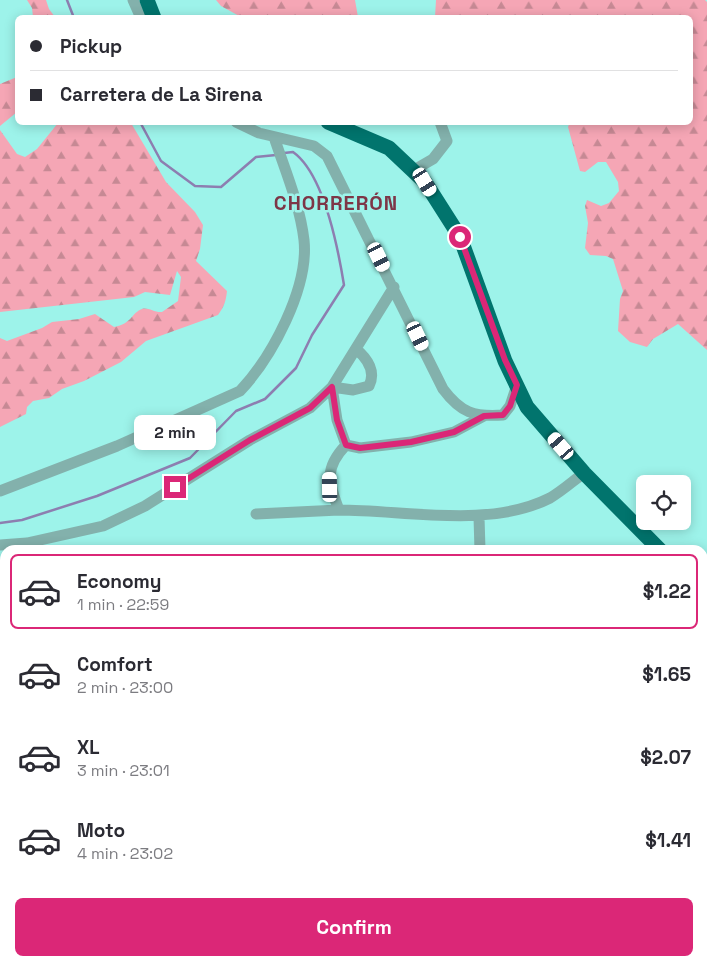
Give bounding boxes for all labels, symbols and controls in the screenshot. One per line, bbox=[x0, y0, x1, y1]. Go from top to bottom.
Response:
text: Pickup bbox=[60, 34, 122, 59]
text: Carretera de La Sirena bbox=[60, 82, 262, 107]
car bbox=[410, 165, 439, 199]
district label: CHORRERÓN bbox=[274, 190, 398, 216]
route start bbox=[449, 226, 471, 248]
car bbox=[365, 240, 392, 274]
car bbox=[404, 319, 431, 353]
callout: 2 min bbox=[134, 414, 216, 450]
text: 2 min bbox=[154, 422, 196, 443]
car bbox=[545, 430, 576, 462]
car bbox=[322, 472, 337, 502]
map controls bbox=[636, 475, 691, 530]
button: locate bbox=[636, 475, 691, 530]
route end bbox=[164, 476, 186, 498]
icon: car bbox=[17, 569, 62, 614]
text: Economy bbox=[77, 569, 161, 594]
text: $1.22 bbox=[643, 579, 691, 604]
text: 1 min · 22:59 bbox=[77, 594, 169, 615]
icon: car bbox=[17, 652, 62, 697]
text: Comfort bbox=[77, 652, 153, 677]
text: $1.65 bbox=[642, 662, 691, 687]
text: 2 min · 23:00 bbox=[77, 677, 173, 698]
icon: car bbox=[17, 735, 62, 780]
text: XL bbox=[77, 735, 100, 760]
text: $2.07 bbox=[640, 745, 691, 770]
text: 3 min · 23:01 bbox=[77, 760, 170, 781]
icon: car bbox=[17, 818, 62, 863]
text: Moto bbox=[77, 818, 125, 843]
text: $1.41 bbox=[645, 828, 691, 853]
text: 4 min · 23:02 bbox=[77, 843, 173, 864]
button: Confirm bbox=[15, 898, 693, 956]

